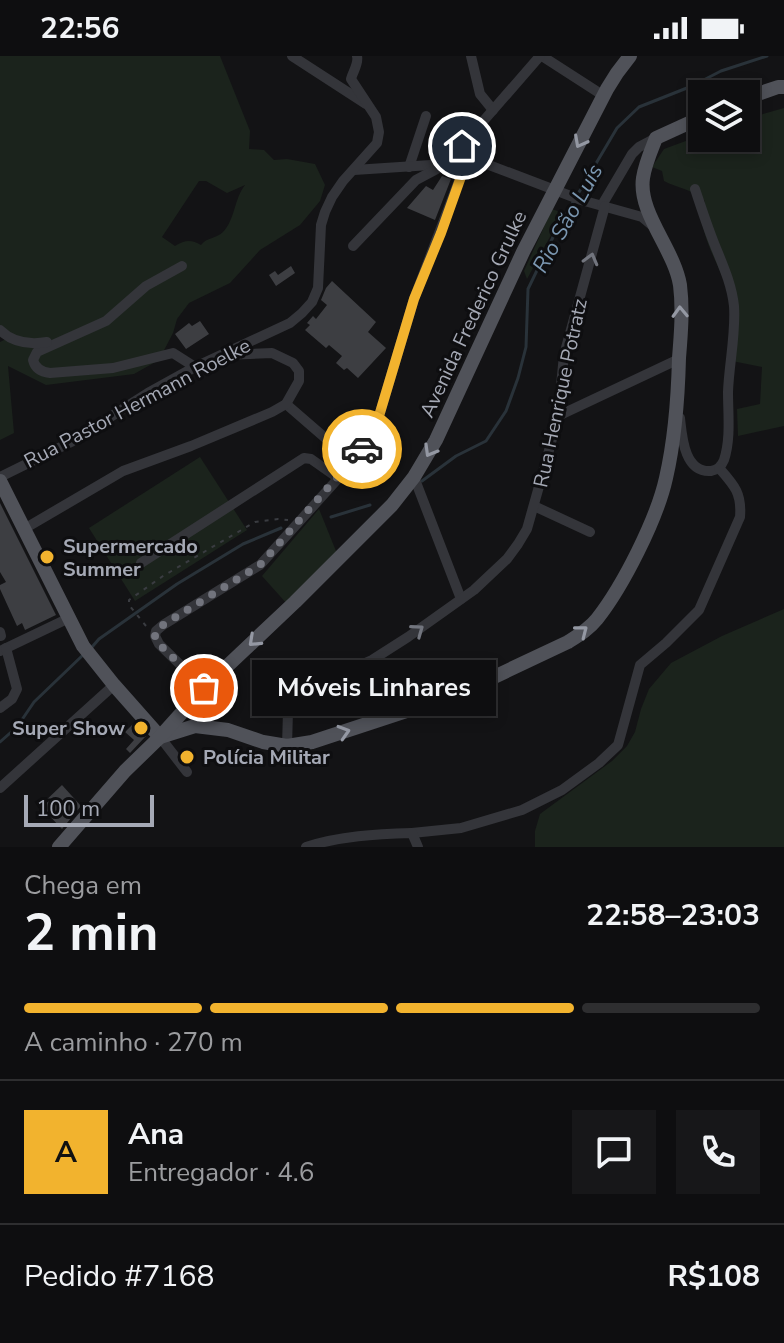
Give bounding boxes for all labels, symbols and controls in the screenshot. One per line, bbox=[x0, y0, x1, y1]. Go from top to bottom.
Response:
text: 22:56 bbox=[40, 8, 119, 49]
map controls bbox=[688, 80, 760, 152]
button: layers bbox=[688, 80, 760, 152]
pin bbox=[428, 112, 496, 180]
icon: home bbox=[440, 124, 484, 168]
one-way arrow bbox=[574, 134, 589, 148]
water label: Rio São Luís bbox=[526, 158, 610, 278]
street label: Avenida Frederico Grulke bbox=[414, 206, 533, 422]
one-way arrow bbox=[581, 252, 598, 266]
street label: Rua Henrique Potratz bbox=[527, 296, 594, 490]
one-way arrow bbox=[672, 305, 689, 318]
street label: Rua Pastor Hermann Roelke bbox=[19, 332, 255, 475]
courier bbox=[322, 409, 402, 489]
icon: car bbox=[340, 427, 384, 471]
one-way arrow bbox=[424, 443, 440, 457]
place label: Supermercado Summer bbox=[63, 533, 198, 583]
marker: Supermercado Summer bbox=[38, 548, 56, 566]
one-way arrow bbox=[409, 625, 424, 640]
one-way arrow bbox=[573, 627, 588, 641]
one-way arrow bbox=[248, 632, 263, 646]
pin bbox=[170, 654, 238, 722]
callout: Móveis Linhares bbox=[252, 660, 496, 716]
icon: bag bbox=[182, 666, 226, 710]
text: Móveis Linhares bbox=[277, 670, 471, 705]
place label: Super Show bbox=[12, 715, 125, 742]
marker: Super Show bbox=[132, 719, 150, 737]
one-way arrow bbox=[337, 725, 350, 741]
place label: Polícia Militar bbox=[203, 744, 330, 771]
marker: Polícia Militar bbox=[178, 748, 196, 766]
scale bar bbox=[24, 791, 154, 827]
text: 100 m bbox=[36, 794, 100, 824]
text: Chega em bbox=[24, 868, 142, 903]
text: 22:58–23:03 bbox=[586, 895, 760, 936]
text: 2 min bbox=[24, 897, 159, 968]
text: A caminho · 270 m bbox=[24, 1025, 243, 1060]
button: chat bbox=[572, 1110, 656, 1194]
button: phone bbox=[676, 1110, 760, 1194]
text: Ana bbox=[128, 1114, 184, 1155]
text: A bbox=[55, 1132, 77, 1173]
text: Entregador · 4.6 bbox=[128, 1155, 314, 1190]
text: Pedido #7168 bbox=[24, 1256, 215, 1297]
text: R$108 bbox=[667, 1256, 760, 1297]

